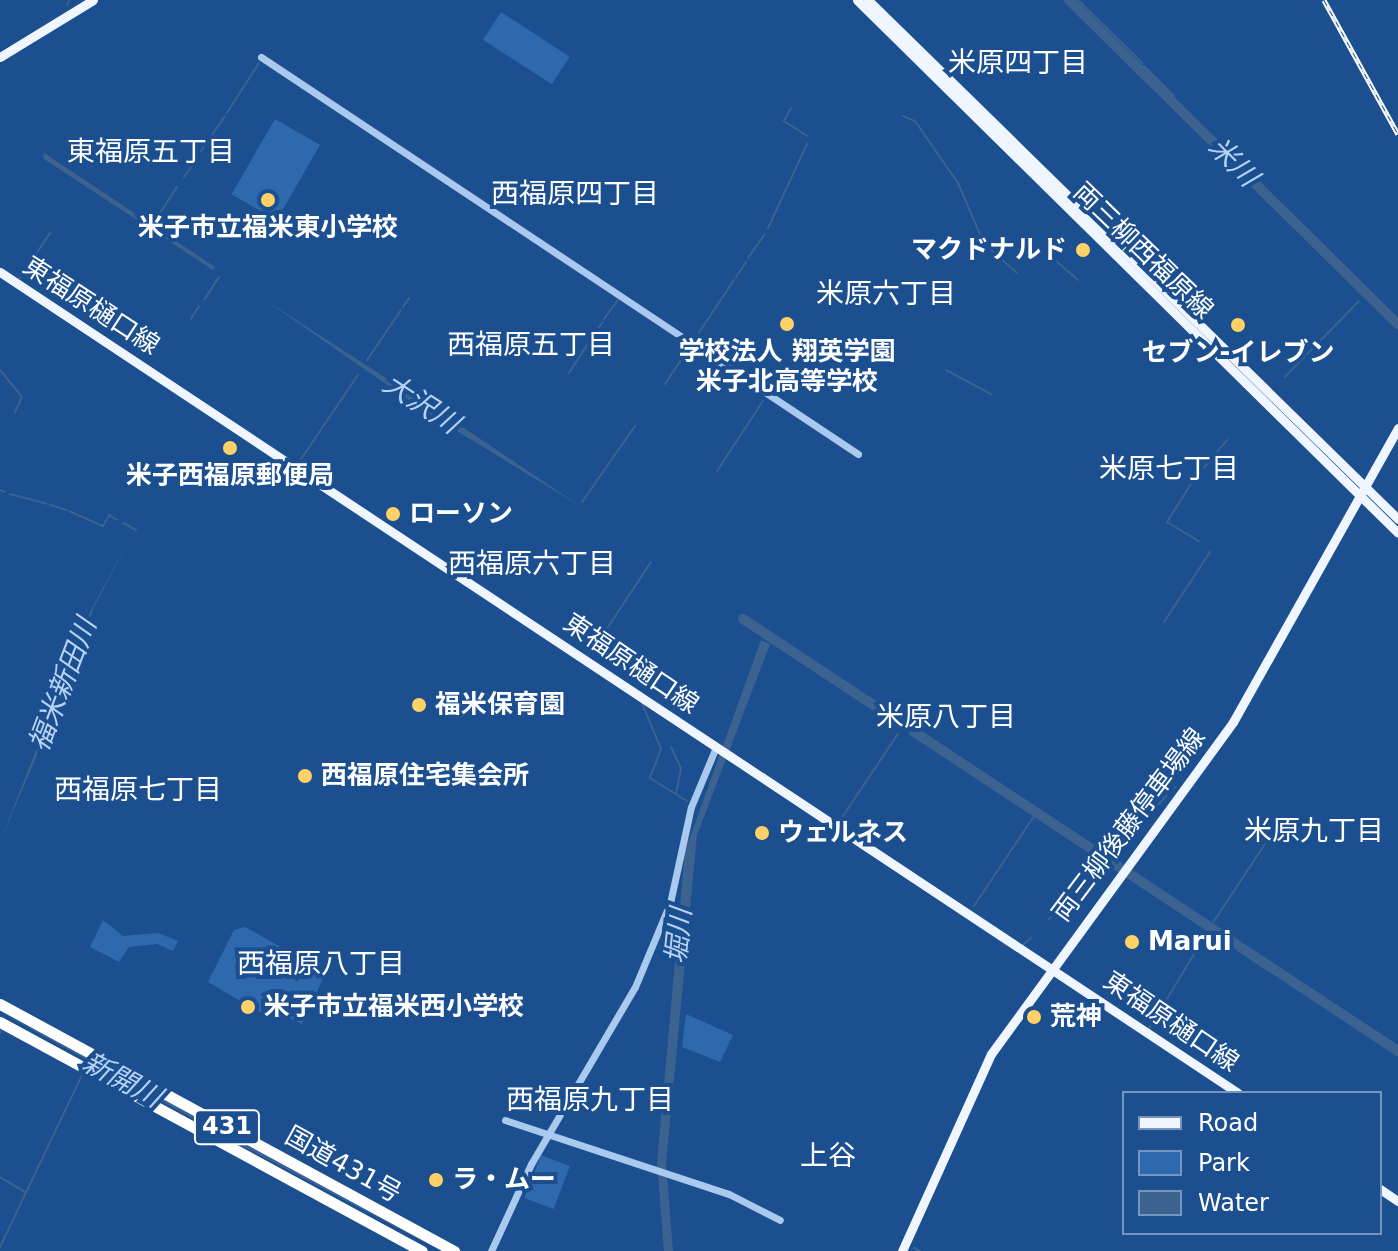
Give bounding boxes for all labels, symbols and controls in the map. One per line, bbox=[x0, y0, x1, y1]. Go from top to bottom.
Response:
district label: 米原四丁目 bbox=[948, 46, 1088, 80]
water label: 米川 bbox=[1201, 130, 1265, 194]
district label: 東福原五丁目 bbox=[67, 135, 235, 169]
district label: 西福原四丁目 bbox=[491, 177, 659, 211]
street label: 両三柳西福原線 bbox=[1067, 177, 1219, 325]
marker: 米子市立福米東小学校 bbox=[259, 191, 277, 209]
place label: 米子市立福米東小学校 bbox=[138, 212, 398, 244]
place label: マクドナルド bbox=[911, 234, 1067, 266]
marker: マクドナルド bbox=[1074, 241, 1092, 259]
street label: 東福原樋口線 bbox=[17, 250, 165, 362]
district label: 米原六丁目 bbox=[816, 277, 956, 311]
marker: 学校法人 翔英学園 米子北高等学校 bbox=[778, 315, 796, 333]
marker: セブン-イレブン bbox=[1229, 316, 1247, 334]
district label: 西福原五丁目 bbox=[447, 328, 615, 362]
place label: 学校法人 翔英学園 米子北高等学校 bbox=[678, 336, 896, 398]
place label: セブン-イレブン bbox=[1142, 337, 1334, 369]
water label: 大沢川 bbox=[377, 367, 465, 441]
marker: 米子西福原郵便局 bbox=[221, 439, 239, 457]
district label: 米原七丁目 bbox=[1099, 452, 1239, 486]
place label: 米子西福原郵便局 bbox=[126, 460, 334, 492]
place label: ローソン bbox=[409, 498, 513, 530]
marker: ローソン bbox=[384, 505, 402, 523]
district label: 西福原六丁目 bbox=[448, 547, 616, 581]
street label: 東福原樋口線 bbox=[558, 607, 704, 721]
water label: 福米新田川 bbox=[22, 614, 104, 756]
place label: 福米保育園 bbox=[435, 689, 565, 721]
marker: 福米保育園 bbox=[410, 696, 428, 714]
district label: 米原八丁目 bbox=[876, 700, 1016, 734]
street label: 両三柳後藤停車場線 bbox=[1046, 722, 1212, 928]
place label: 西福原住宅集会所 bbox=[321, 760, 529, 792]
marker: 西福原住宅集会所 bbox=[296, 767, 314, 785]
district label: 西福原七丁目 bbox=[54, 773, 222, 807]
district label: 米原九丁目 bbox=[1244, 814, 1384, 848]
place label: ウェルネス bbox=[778, 817, 908, 849]
marker: ウェルネス bbox=[753, 824, 771, 842]
water label: 堀川 bbox=[659, 906, 699, 966]
place label: Marui bbox=[1148, 926, 1232, 958]
marker: Marui bbox=[1123, 933, 1141, 951]
district label: 西福原八丁目 bbox=[237, 947, 405, 981]
street label: 東福原樋口線 bbox=[1098, 965, 1244, 1079]
place label: 米子市立福米西小学校 bbox=[264, 991, 524, 1023]
marker: 米子市立福米西小学校 bbox=[239, 998, 257, 1016]
place label: 荒神 bbox=[1050, 1001, 1102, 1033]
marker: 荒神 bbox=[1025, 1008, 1043, 1026]
water label: 新開川 bbox=[77, 1045, 167, 1115]
district label: 西福原九丁目 bbox=[506, 1083, 674, 1117]
legend bbox=[1122, 1091, 1382, 1235]
road number: 431 bbox=[193, 1107, 261, 1147]
text: Road bbox=[1198, 1109, 1258, 1137]
street label: 国道431号 bbox=[280, 1120, 406, 1210]
district label: 上谷 bbox=[800, 1139, 856, 1173]
text: Park bbox=[1198, 1149, 1250, 1177]
place label: ラ・ムー bbox=[452, 1164, 556, 1196]
marker: ラ・ムー bbox=[427, 1171, 445, 1189]
text: Water bbox=[1198, 1189, 1269, 1217]

